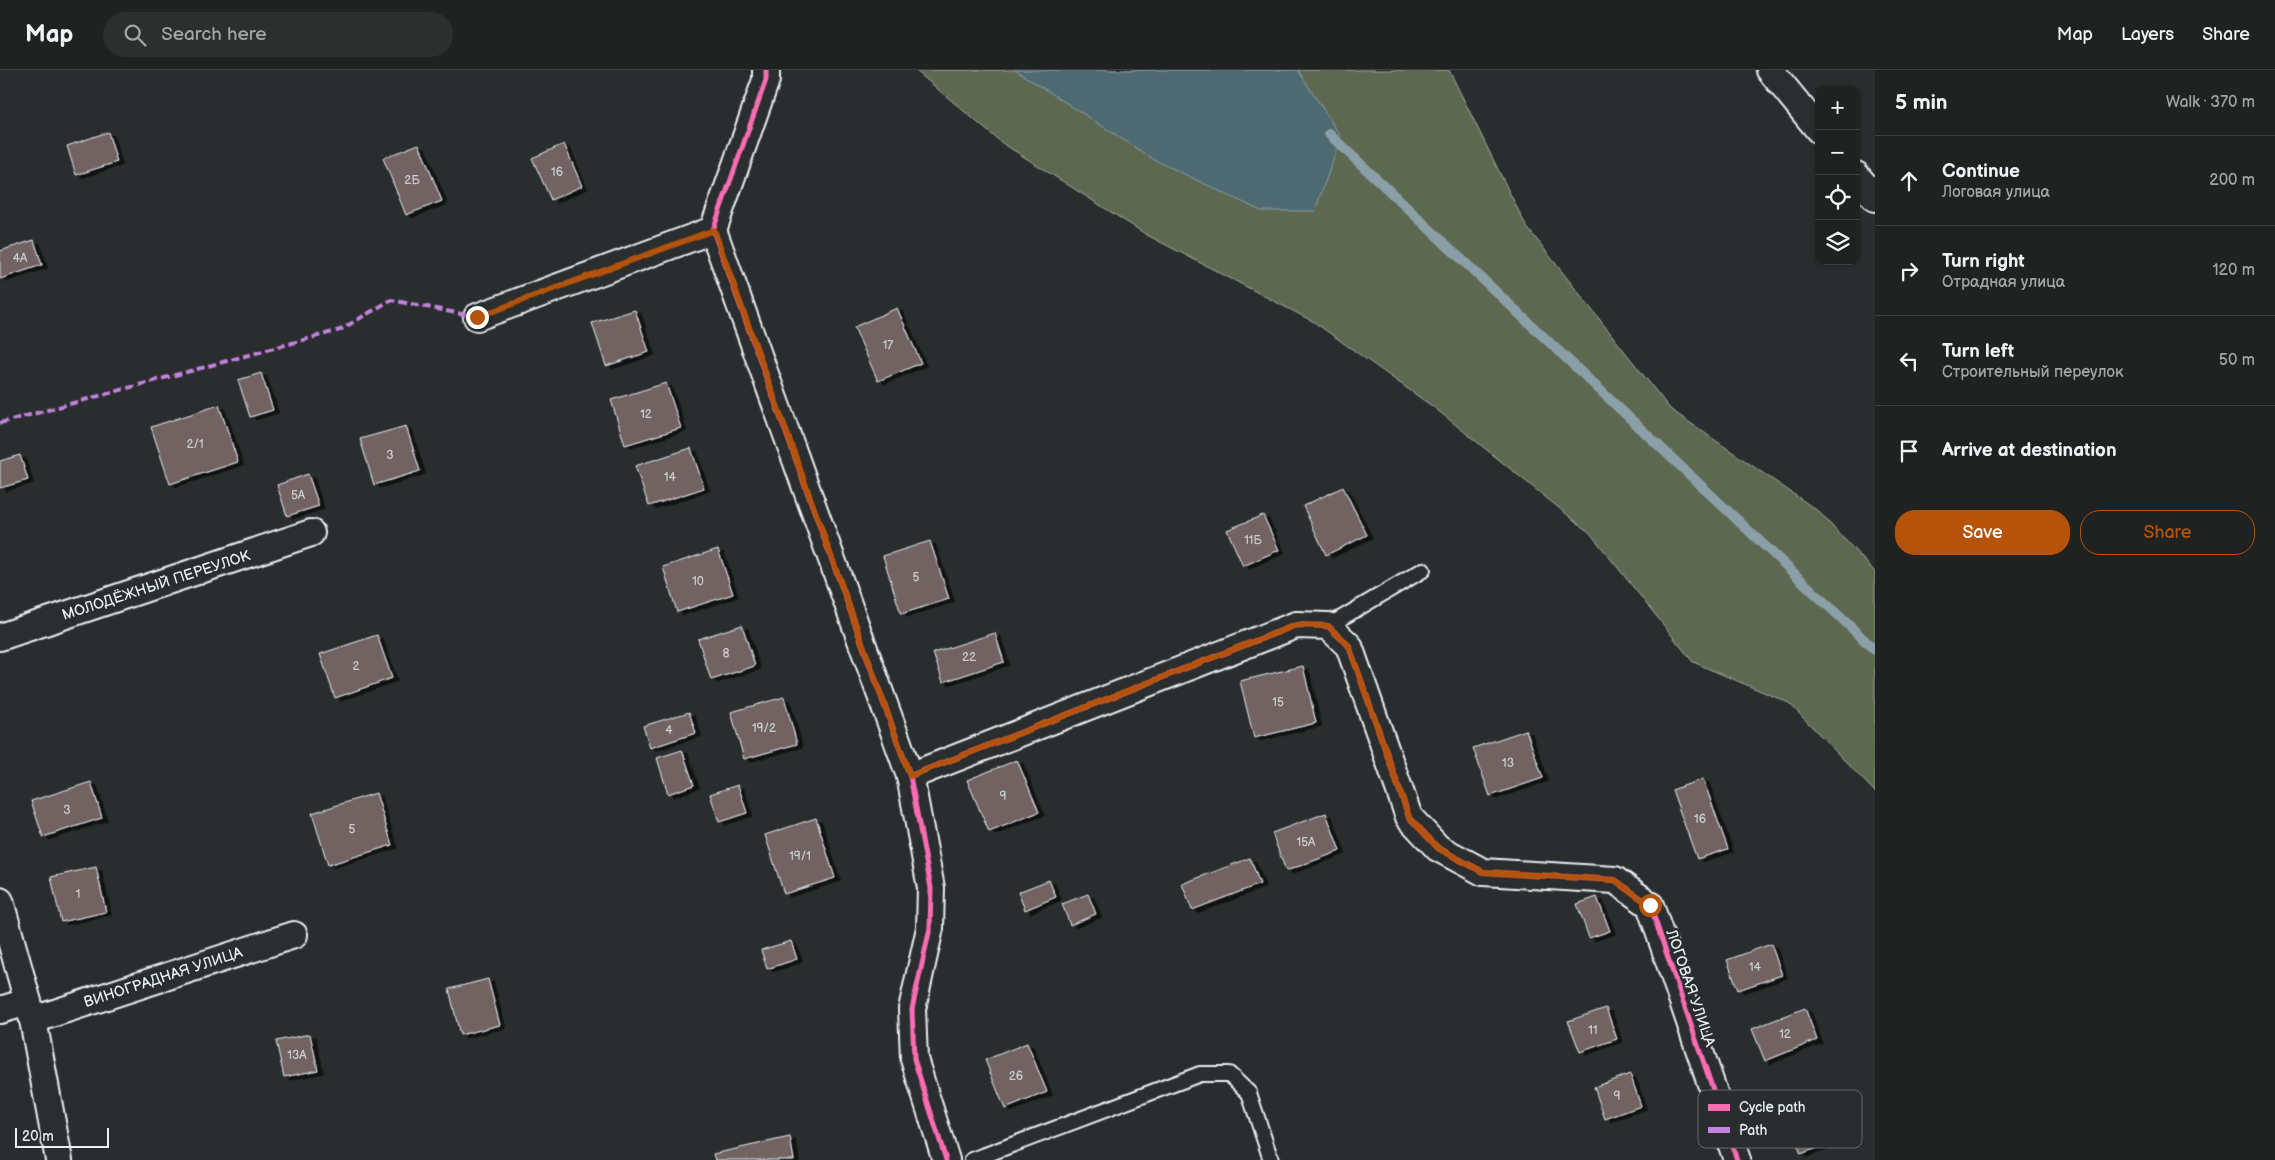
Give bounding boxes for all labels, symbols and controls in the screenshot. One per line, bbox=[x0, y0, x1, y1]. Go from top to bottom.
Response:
search box bbox=[103, 12, 453, 57]
text: Map bbox=[25, 20, 73, 49]
icon: search bbox=[121, 21, 149, 49]
text: Search here bbox=[161, 23, 267, 46]
text: Map bbox=[2057, 24, 2093, 45]
text: Layers bbox=[2121, 24, 2174, 45]
text: Share bbox=[2202, 24, 2250, 45]
map controls bbox=[1815, 85, 1860, 265]
button: + bbox=[1815, 85, 1860, 130]
text: 5 min bbox=[1895, 90, 1948, 115]
text: Walk · 370 m bbox=[2166, 93, 2255, 112]
button: − bbox=[1815, 130, 1860, 175]
text: Continue bbox=[1942, 160, 2020, 183]
house number: 16 bbox=[551, 165, 563, 180]
icon: ahead bbox=[1895, 167, 1923, 195]
text: 200 m bbox=[2209, 171, 2255, 190]
house number: 2Б bbox=[404, 173, 420, 188]
button: locate bbox=[1815, 175, 1860, 220]
text: Логовая улица bbox=[1942, 183, 2050, 202]
button: layers bbox=[1815, 220, 1860, 265]
text: Turn right bbox=[1942, 250, 2025, 273]
house number: 4А bbox=[13, 251, 28, 266]
icon: right bbox=[1895, 257, 1923, 285]
text: 120 m bbox=[2212, 261, 2255, 280]
text: Отрадная улица bbox=[1942, 273, 2065, 292]
route end bbox=[466, 306, 489, 329]
house number: 17 bbox=[883, 338, 893, 353]
text: Turn left bbox=[1942, 340, 2014, 363]
icon: left bbox=[1895, 347, 1923, 375]
text: 50 m bbox=[2219, 351, 2255, 370]
text: Строительный переулок bbox=[1942, 363, 2123, 382]
house number: 12 bbox=[640, 407, 652, 422]
house number: 2/1 bbox=[186, 437, 204, 452]
icon: arrive bbox=[1895, 437, 1923, 465]
text: Arrive at destination bbox=[1942, 439, 2117, 462]
house number: 3 bbox=[386, 448, 394, 463]
house number: 14 bbox=[664, 470, 677, 485]
house number: 5А bbox=[291, 488, 306, 503]
button: Save bbox=[1895, 510, 2070, 555]
button: Share bbox=[2080, 510, 2255, 555]
house number: 11Б bbox=[1244, 533, 1262, 548]
street label: МОЛОДЁЖНЫЙ ПЕРЕУЛОК bbox=[60, 546, 253, 625]
house number: 5 bbox=[913, 570, 920, 585]
house number: 10 bbox=[692, 574, 704, 589]
house number: 8 bbox=[723, 646, 730, 661]
house number: 22 bbox=[962, 650, 976, 665]
house number: 2 bbox=[352, 659, 360, 674]
house number: 15 bbox=[1272, 695, 1284, 710]
house number: 19/2 bbox=[752, 721, 776, 736]
house number: 4 bbox=[665, 723, 673, 738]
house number: 13 bbox=[1502, 756, 1514, 771]
house number: 9 bbox=[1000, 789, 1007, 804]
house number: 3 bbox=[63, 803, 71, 818]
house number: 16 bbox=[1694, 812, 1706, 827]
house number: 5 bbox=[349, 822, 356, 837]
house number: 15А bbox=[1297, 835, 1316, 850]
house number: 19/1 bbox=[789, 849, 811, 864]
house number: 1 bbox=[76, 887, 80, 902]
route start bbox=[1639, 894, 1662, 917]
street label: ЛОГОВАЯ УЛИЦА bbox=[1661, 926, 1720, 1050]
street label: ВИНОГРАДНАЯ УЛИЦА bbox=[81, 943, 246, 1012]
house number: 14 bbox=[1749, 960, 1762, 975]
house number: 11 bbox=[1588, 1023, 1598, 1038]
house number: 12 bbox=[1779, 1027, 1791, 1042]
house number: 13А bbox=[287, 1048, 307, 1063]
house number: 26 bbox=[1009, 1069, 1023, 1084]
house number: 9 bbox=[1614, 1089, 1621, 1104]
legend bbox=[1698, 1090, 1862, 1148]
text: Cycle path bbox=[1739, 1099, 1806, 1116]
text: Path bbox=[1739, 1122, 1767, 1139]
scale bar bbox=[15, 1125, 109, 1148]
text: 20 m bbox=[22, 1128, 54, 1145]

